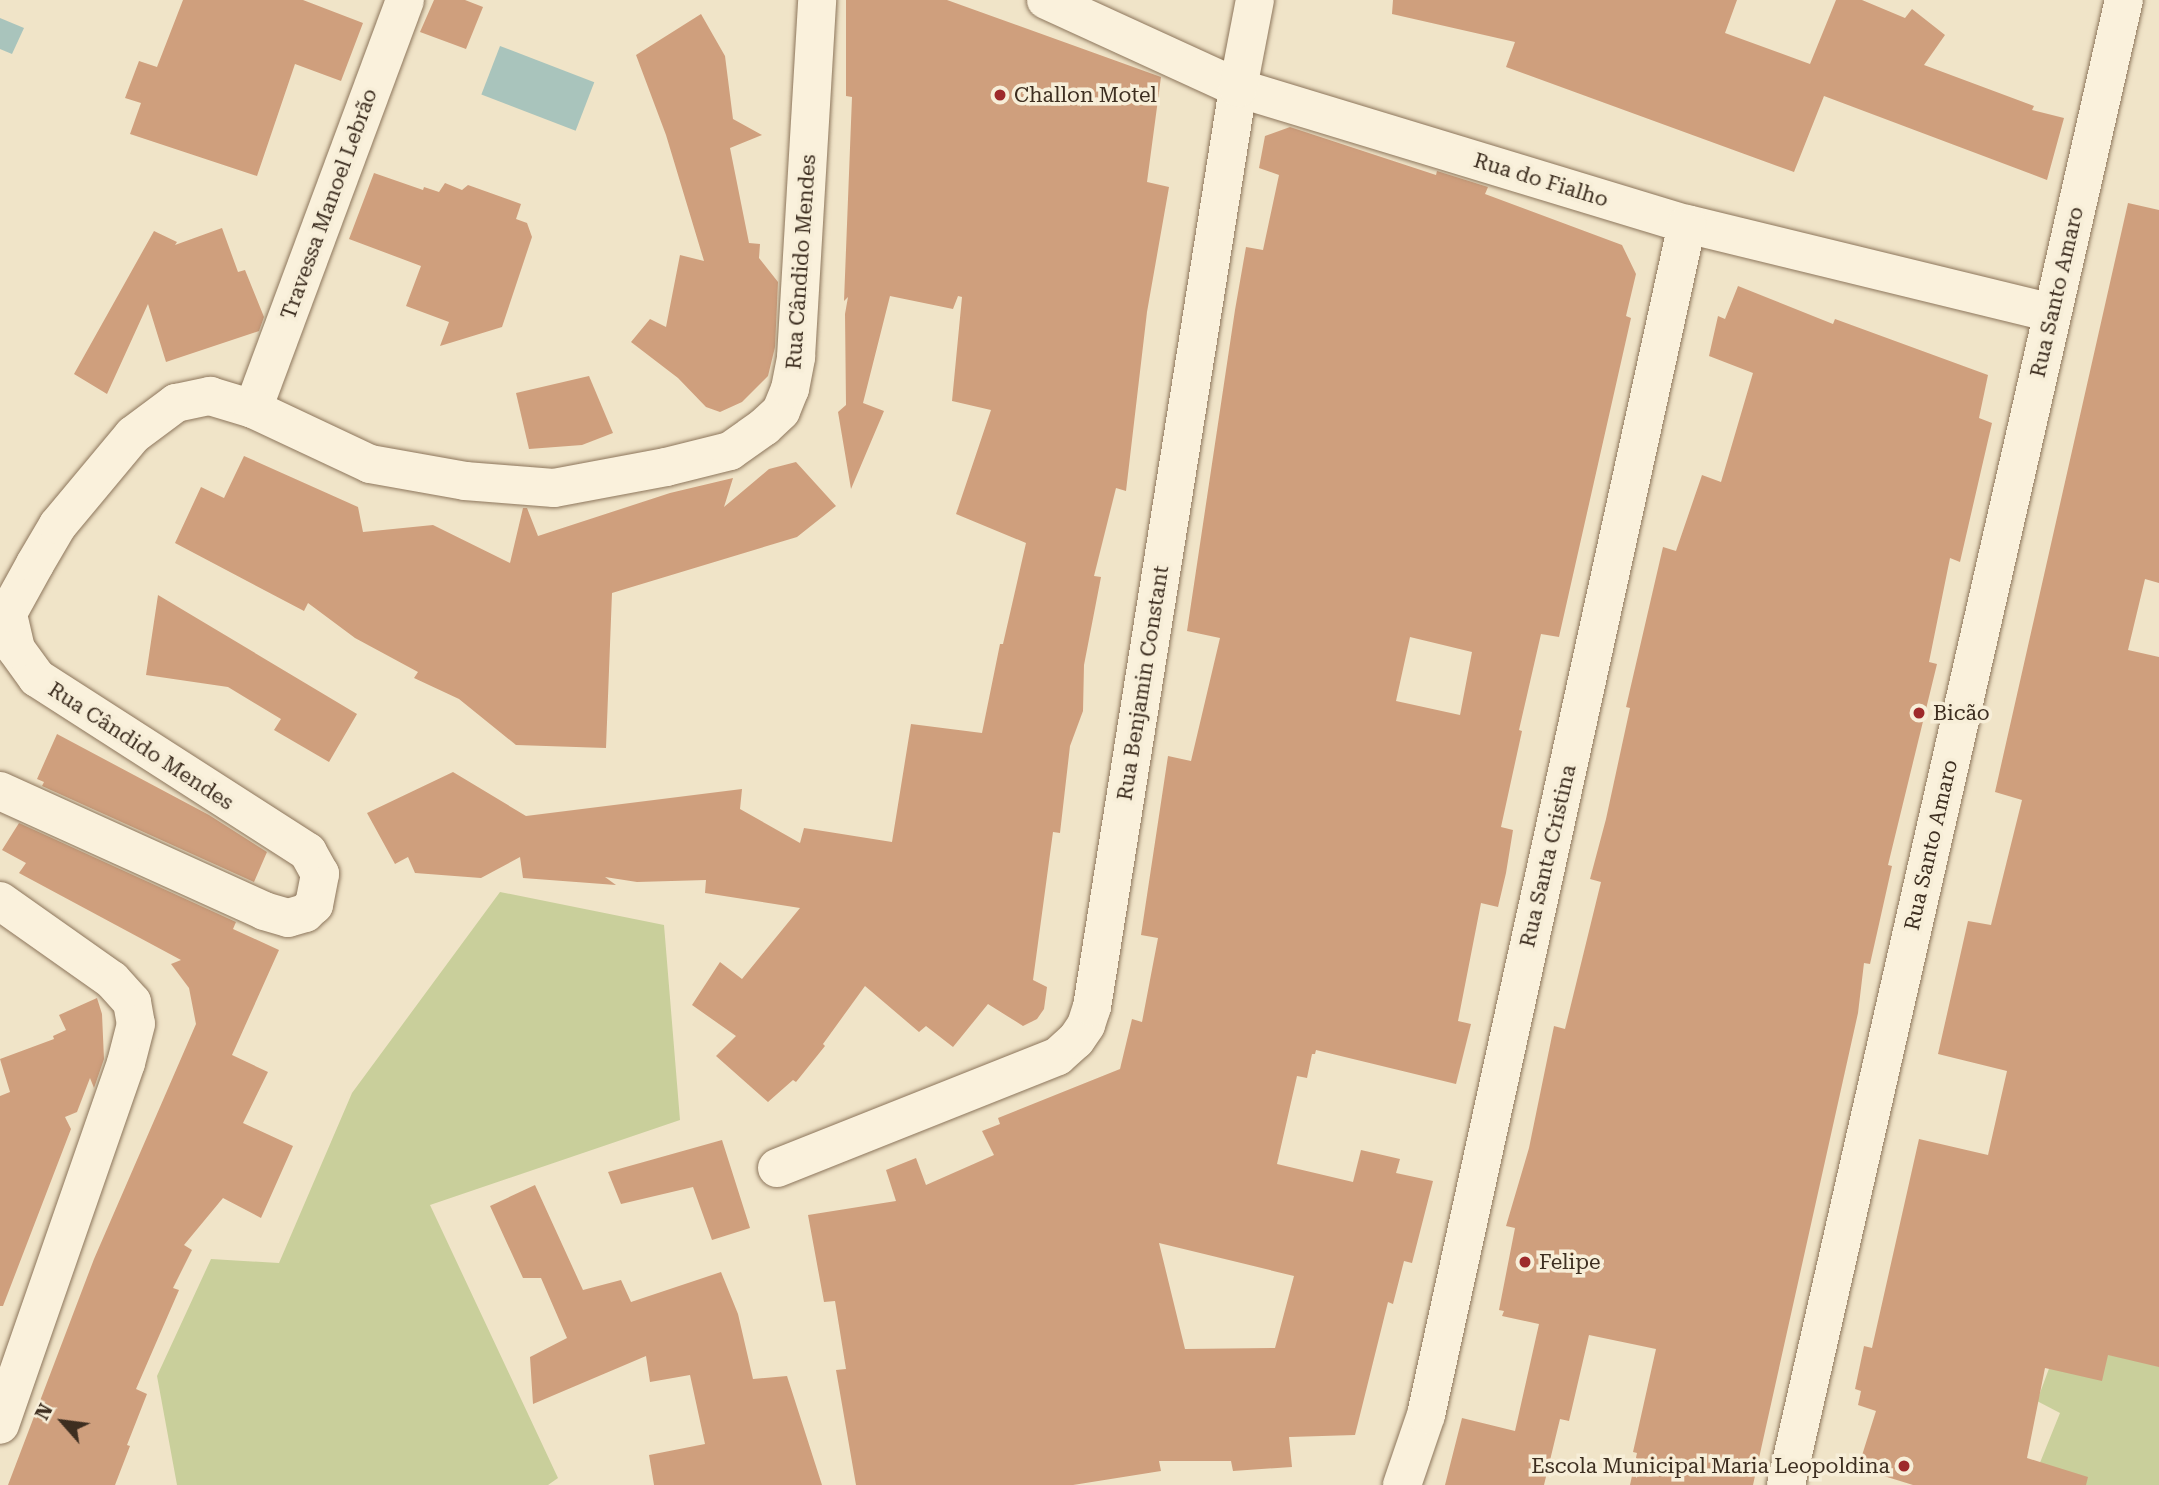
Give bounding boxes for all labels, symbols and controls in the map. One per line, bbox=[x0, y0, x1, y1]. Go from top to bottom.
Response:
place label: Challon Motel bbox=[1014, 82, 1157, 108]
street label: Travessa Manoel Lebrão bbox=[275, 85, 383, 323]
marker: Challon Motel bbox=[992, 87, 1008, 103]
street label: Rua do Fialho bbox=[1471, 148, 1611, 212]
street label: Rua Cândido Mendes bbox=[781, 154, 821, 370]
street label: Rua Santo Amaro bbox=[2025, 204, 2089, 380]
street label: Rua Benjamin Constant bbox=[1112, 564, 1174, 802]
street label: Rua Cândido Mendes bbox=[44, 677, 238, 815]
place label: Bicão bbox=[1933, 700, 1990, 726]
marker: Bicão bbox=[1911, 705, 1927, 721]
street label: Rua Santo Amaro bbox=[1899, 757, 1963, 933]
street label: Rua Santa Cristina bbox=[1515, 762, 1581, 950]
place label: Felipe bbox=[1539, 1249, 1600, 1275]
marker: Felipe bbox=[1517, 1254, 1533, 1270]
north arrow bbox=[28, 1387, 98, 1457]
text: N bbox=[30, 1400, 58, 1424]
place label: Escola Municipal Maria Leopoldina bbox=[1531, 1453, 1890, 1479]
marker: Escola Municipal Maria Leopoldina bbox=[1896, 1458, 1912, 1474]

